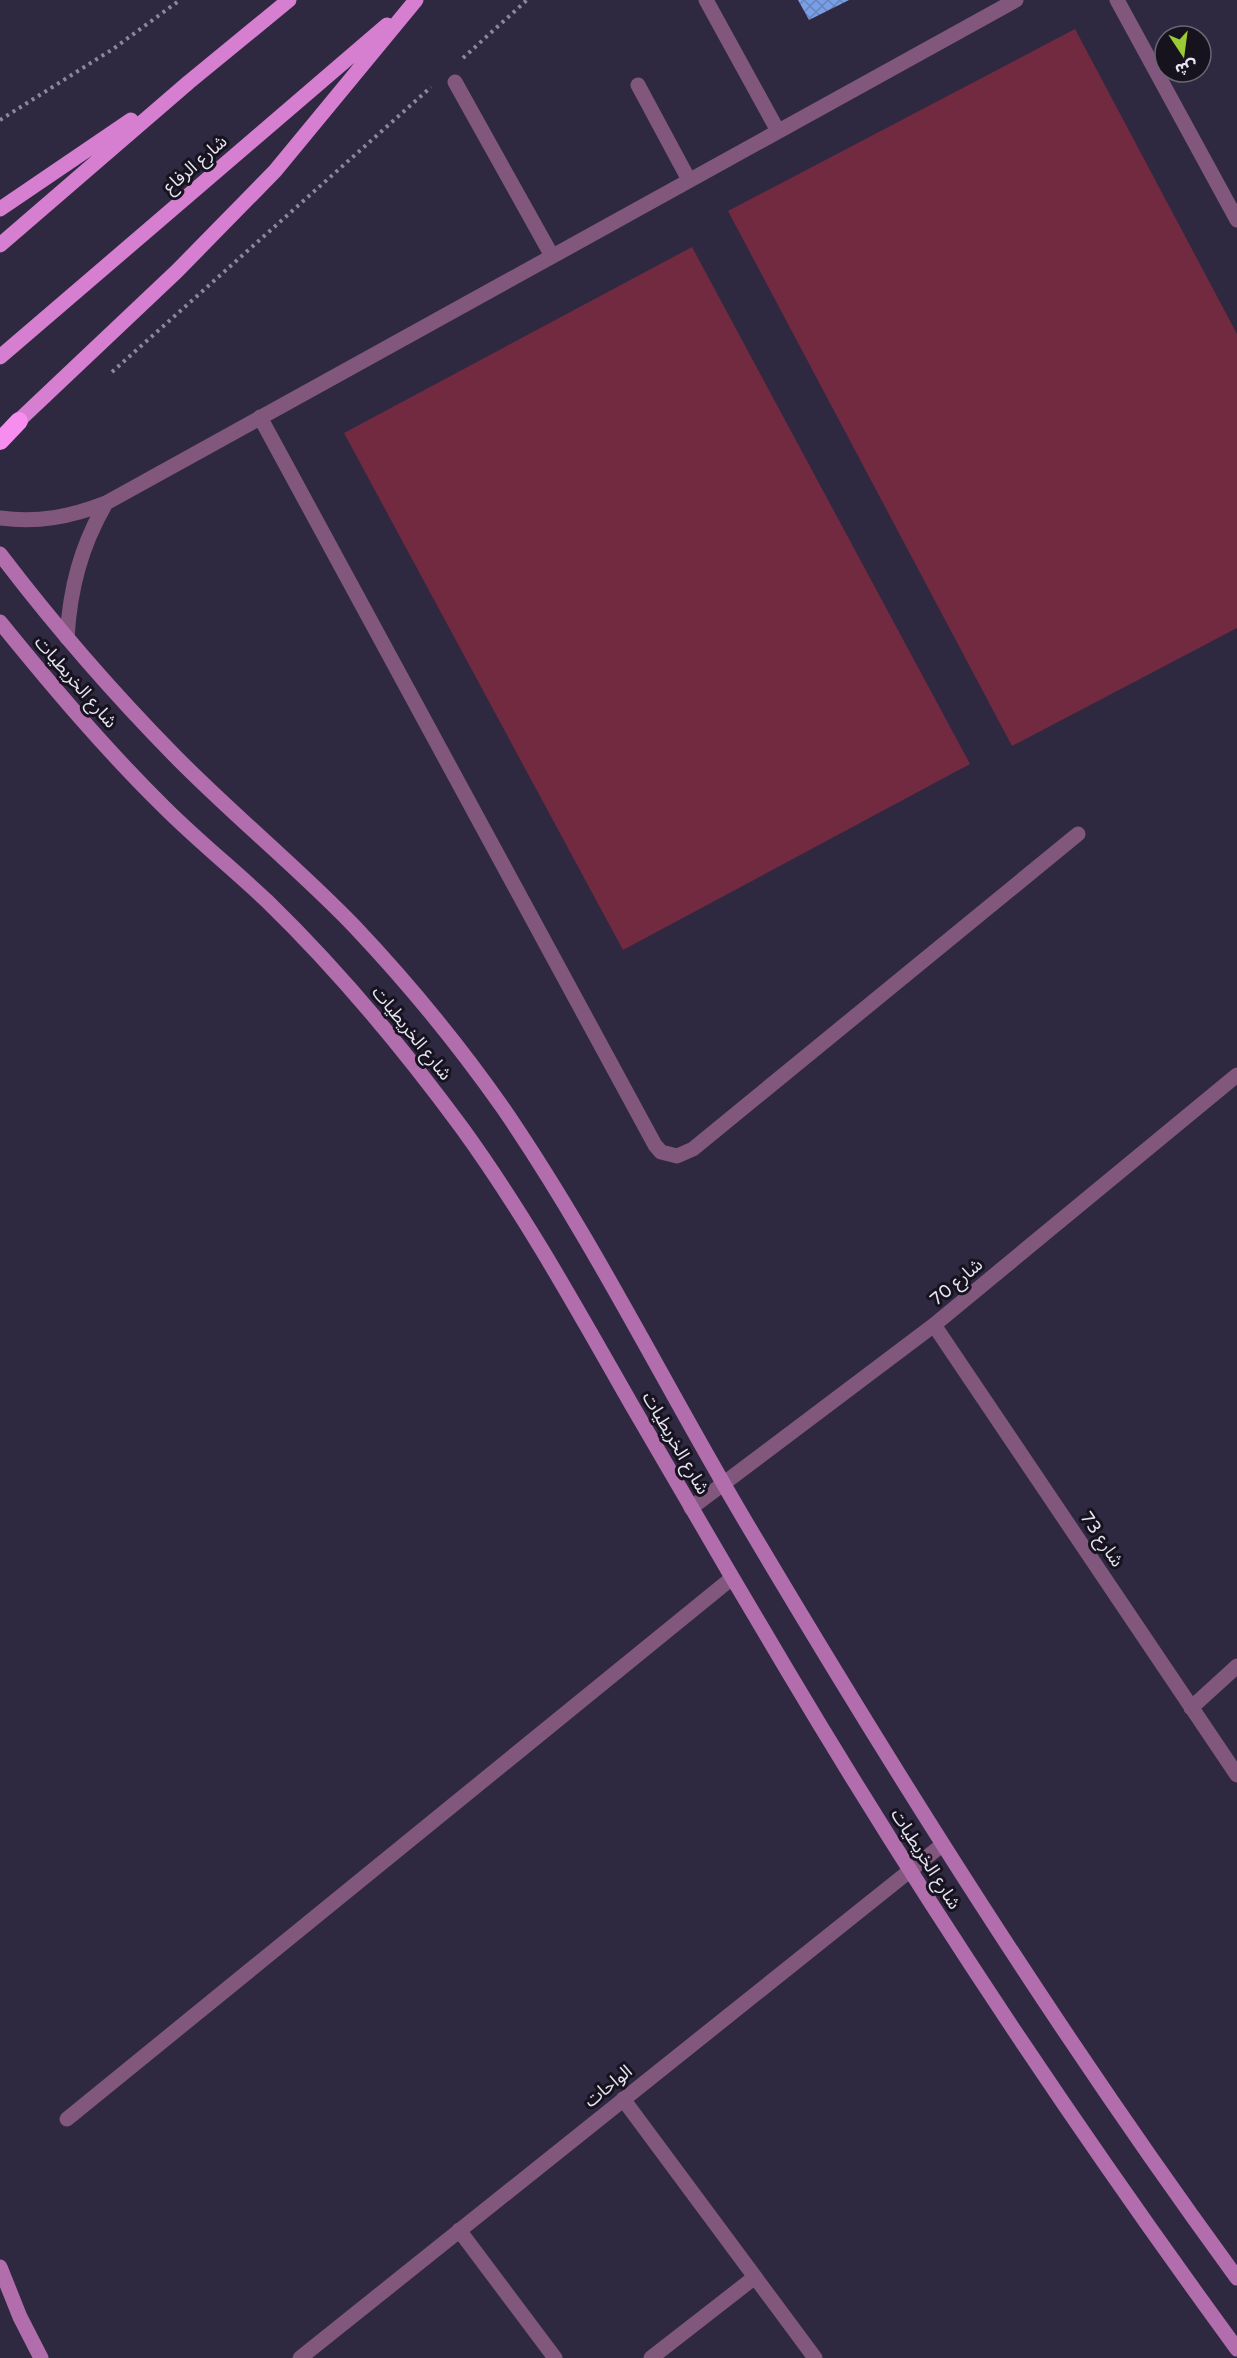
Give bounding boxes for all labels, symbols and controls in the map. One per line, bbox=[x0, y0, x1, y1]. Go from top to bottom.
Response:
north arrow bbox=[1153, 24, 1213, 84]
text: ش bbox=[1173, 55, 1199, 80]
street label: شارع الرفاع bbox=[158, 130, 234, 200]
street label: شارع الخريطيات bbox=[28, 631, 122, 734]
street label: شارع الخريطيات bbox=[365, 981, 457, 1086]
street label: شارع 70 bbox=[925, 1254, 989, 1313]
street label: شارع الخريطيات bbox=[635, 1388, 714, 1500]
street label: شارع 73 bbox=[1073, 1507, 1129, 1573]
street label: شارع الخريطيات bbox=[884, 1805, 966, 1915]
street label: الواحات bbox=[580, 2060, 636, 2112]

